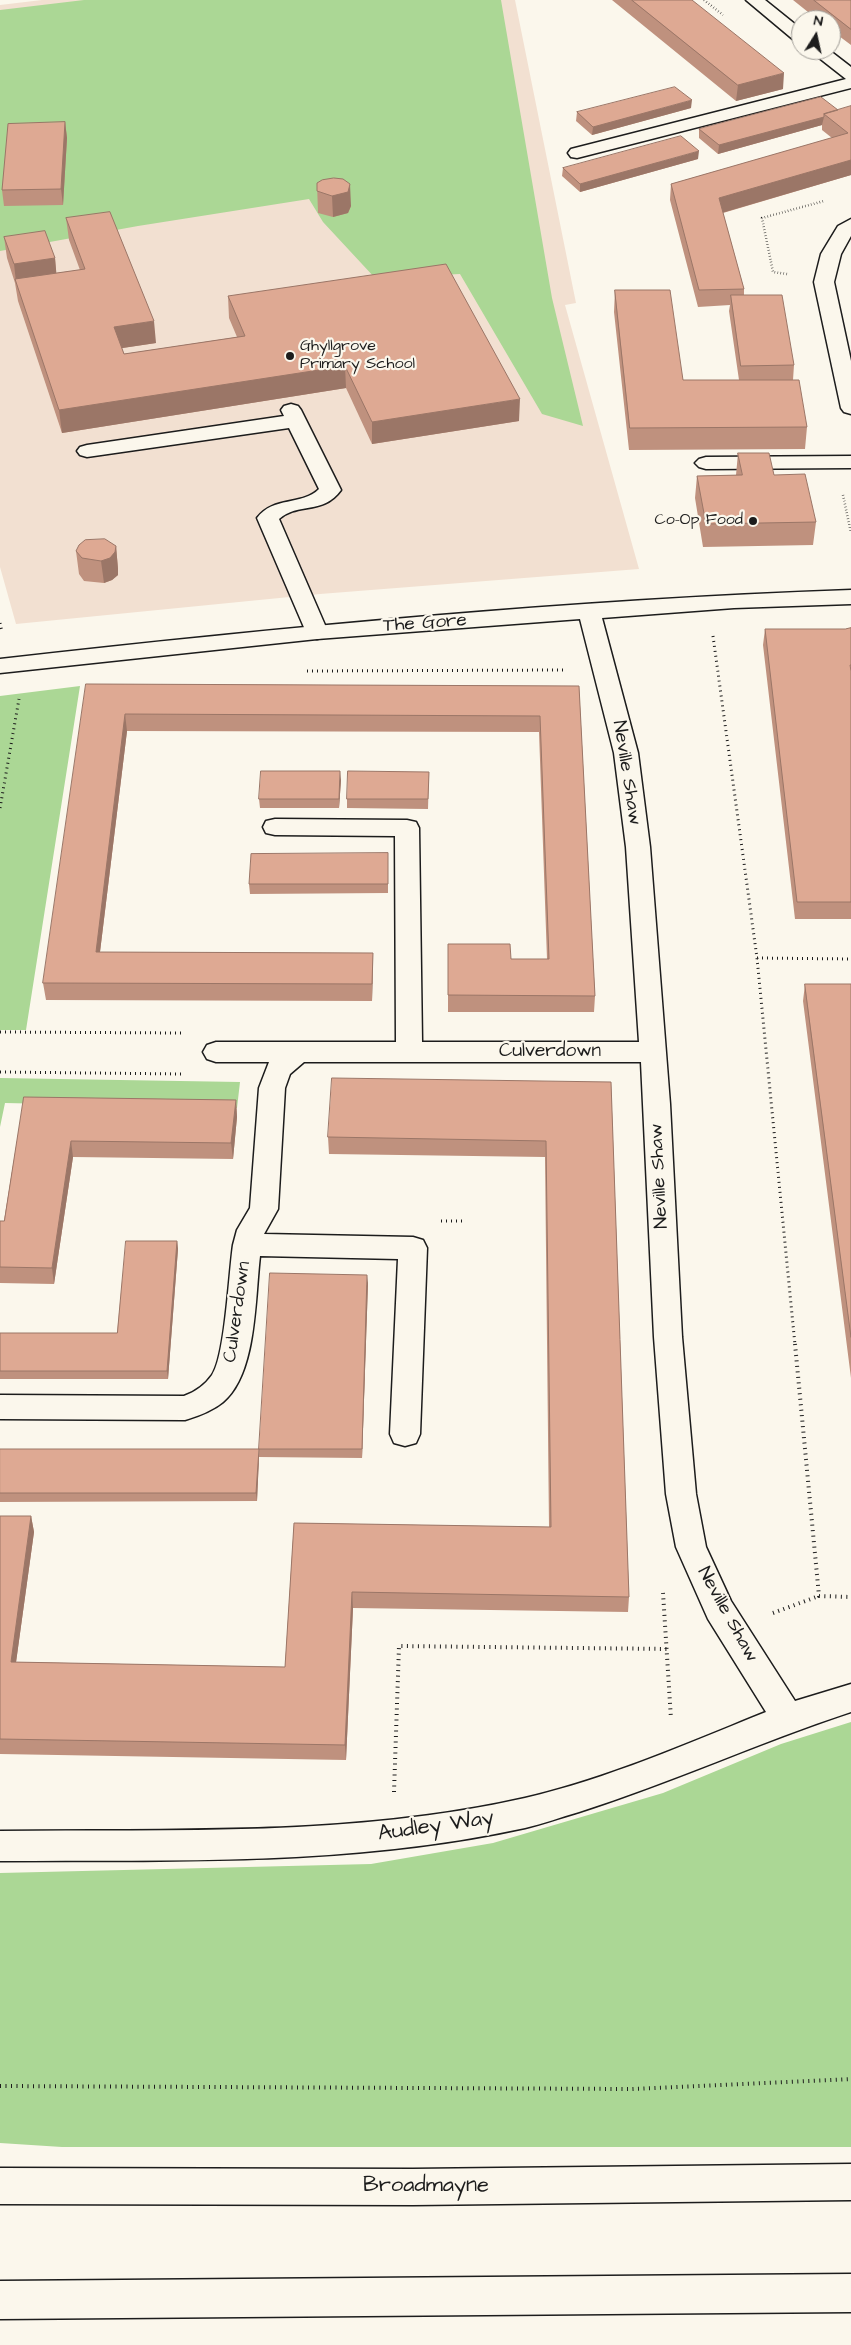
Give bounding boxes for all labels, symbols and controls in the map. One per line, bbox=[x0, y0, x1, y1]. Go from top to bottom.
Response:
north arrow bbox=[791, 10, 841, 60]
text: N bbox=[812, 11, 824, 32]
place label: Ghyllgrove Primary School bbox=[300, 337, 415, 375]
marker: Ghyllgrove Primary School bbox=[284, 350, 296, 362]
place label: Co-Op Food bbox=[654, 511, 743, 531]
marker: Co-Op Food bbox=[747, 515, 759, 527]
street label: The Gore bbox=[382, 610, 468, 638]
street label: Neville Shaw bbox=[606, 719, 646, 827]
street label: Culverdown bbox=[499, 1041, 601, 1063]
street label: Neville Shaw bbox=[646, 1123, 674, 1229]
street label: Culverdown bbox=[220, 1260, 256, 1364]
street label: Neville Shaw bbox=[691, 1563, 763, 1667]
street label: Audley Way bbox=[376, 1806, 496, 1848]
street label: Broadmayne bbox=[363, 2173, 489, 2199]

